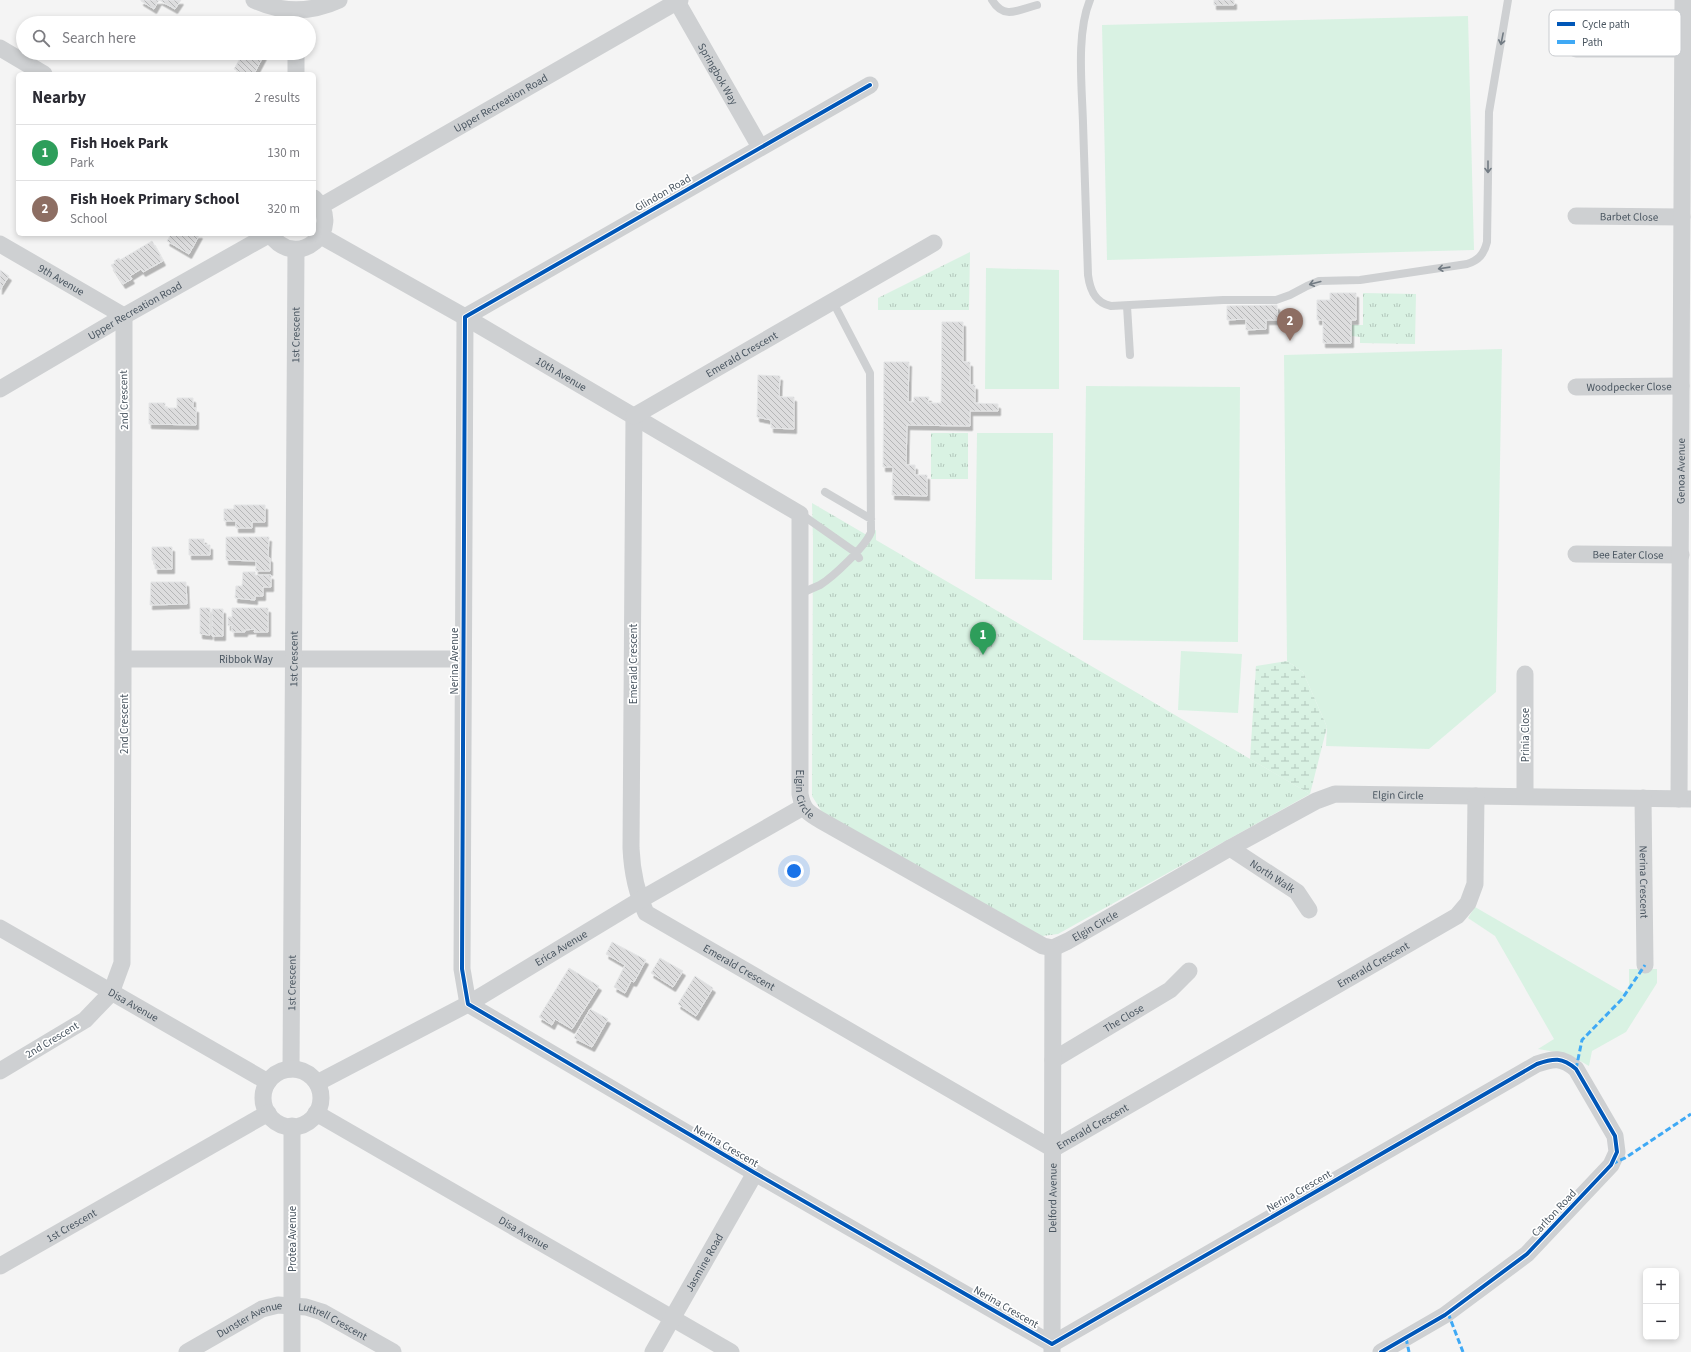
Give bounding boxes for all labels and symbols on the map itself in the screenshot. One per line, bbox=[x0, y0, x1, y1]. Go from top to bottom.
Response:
legend bbox=[1549, 10, 1681, 56]
text: Cycle path bbox=[1582, 17, 1630, 32]
one-way arrow bbox=[1497, 32, 1505, 45]
text: Path bbox=[1582, 35, 1603, 50]
street label: Springbok Way bbox=[695, 40, 742, 107]
street label: Upper Recreation Road bbox=[451, 70, 550, 136]
one-way arrow bbox=[1484, 160, 1492, 173]
street label: Glindon Road bbox=[632, 171, 694, 215]
street label: Barbet Close bbox=[1600, 209, 1659, 224]
street label: 9th Avenue bbox=[35, 260, 88, 299]
one-way arrow bbox=[1438, 264, 1451, 272]
street label: Upper Recreation Road bbox=[85, 278, 185, 343]
one-way arrow bbox=[1309, 280, 1322, 287]
street label: 1st Crescent bbox=[288, 307, 303, 363]
pin: 2 bbox=[1277, 308, 1303, 341]
street label: Emerald Crescent bbox=[703, 327, 780, 381]
street label: 10th Avenue bbox=[533, 353, 590, 395]
street label: 2nd Crescent bbox=[116, 370, 132, 430]
street label: Woodpecker Close bbox=[1586, 379, 1672, 394]
street label: Genoa Avenue bbox=[1673, 438, 1688, 504]
street label: Bee Eater Close bbox=[1592, 547, 1664, 562]
pin: 1 bbox=[970, 622, 996, 655]
street label: Emerald Crescent bbox=[626, 623, 641, 704]
street label: Nerina Avenue bbox=[447, 627, 462, 694]
street label: 1st Crescent bbox=[286, 631, 301, 687]
street label: Ribbok Way bbox=[219, 652, 273, 667]
street label: 2nd Crescent bbox=[117, 694, 132, 754]
street label: Prinia Close bbox=[1518, 707, 1533, 762]
street label: Elgin Circle bbox=[793, 770, 818, 822]
street label: Elgin Circle bbox=[1372, 787, 1424, 803]
street label: Nerina Crescent bbox=[1636, 845, 1652, 919]
street label: North Walk bbox=[1247, 856, 1299, 897]
your location bbox=[784, 861, 804, 881]
street label: Elgin Circle bbox=[1069, 906, 1121, 945]
street label: Erica Avenue bbox=[532, 926, 590, 969]
street label: Emerald Crescent bbox=[1334, 938, 1412, 991]
street label: Emerald Crescent bbox=[701, 940, 778, 994]
street label: 1st Crescent bbox=[284, 955, 299, 1011]
street label: Disa Avenue bbox=[106, 984, 162, 1025]
street label: The Close bbox=[1100, 1000, 1147, 1036]
street label: 2nd Crescent bbox=[22, 1018, 82, 1062]
street label: Emerald Crescent bbox=[1054, 1100, 1131, 1153]
street label: Nerina Crescent bbox=[691, 1121, 762, 1171]
street label: Delford Avenue bbox=[1045, 1162, 1060, 1233]
street label: Nerina Crescent bbox=[1264, 1166, 1335, 1216]
street label: Carlton Road bbox=[1528, 1186, 1580, 1240]
street label: 1st Crescent bbox=[43, 1205, 99, 1246]
street label: Protea Avenue bbox=[285, 1205, 300, 1272]
street label: Disa Avenue bbox=[496, 1212, 552, 1253]
street label: Jasmine Road bbox=[681, 1231, 727, 1294]
street label: Nerina Crescent bbox=[971, 1282, 1042, 1332]
street label: Dunster Avenue bbox=[214, 1297, 283, 1341]
street label: Luttrell Crescent bbox=[298, 1299, 370, 1344]

